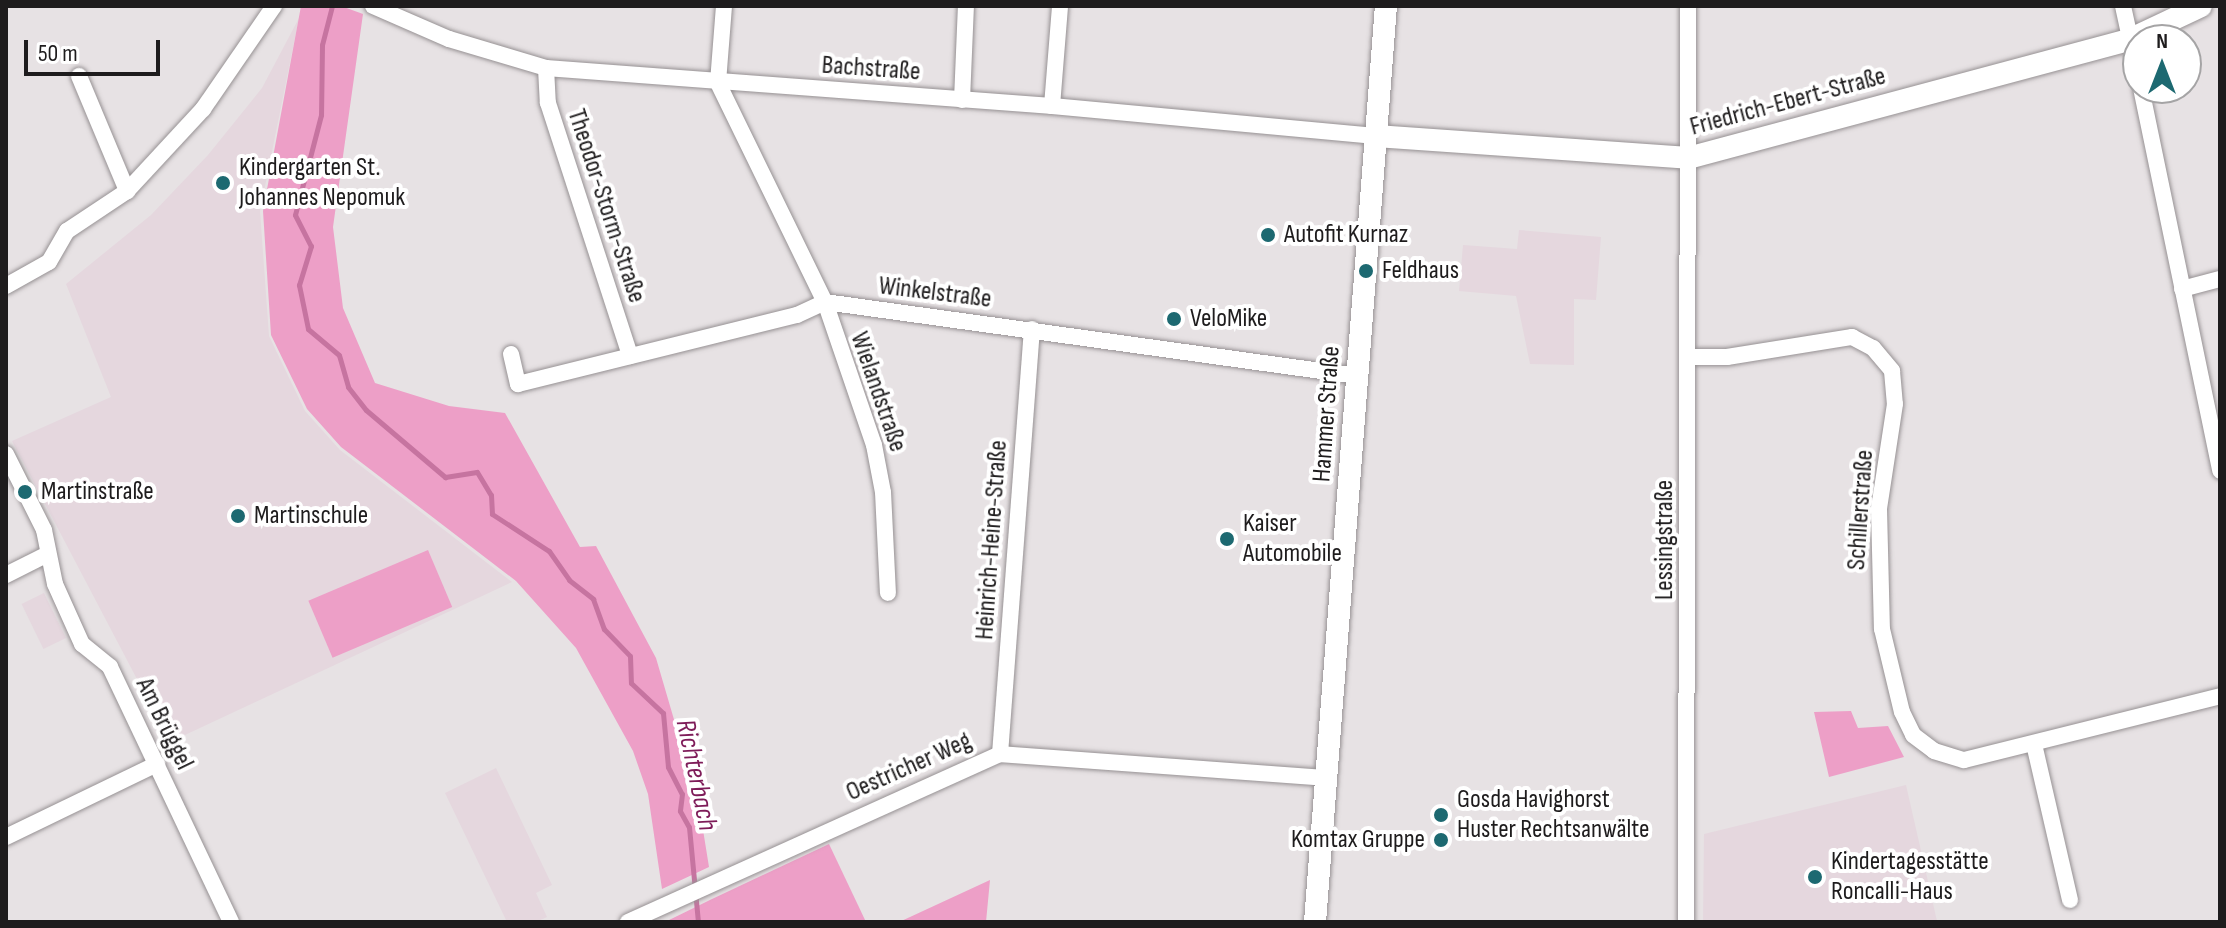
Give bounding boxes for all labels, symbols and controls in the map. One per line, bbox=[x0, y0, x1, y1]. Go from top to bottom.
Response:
scale bar bbox=[28, 24, 164, 74]
north arrow bbox=[2122, 24, 2202, 104]
text: N bbox=[2156, 28, 2168, 55]
text: 50 m bbox=[38, 39, 78, 68]
street label: Bachstraße bbox=[821, 50, 921, 88]
street label: Friedrich-Ebert-Straße bbox=[1687, 61, 1889, 143]
street label: Theodor-Storm-Straße bbox=[560, 105, 652, 307]
place label: Kindergarten St. Johannes Nepomuk bbox=[239, 152, 405, 214]
marker: Kindergarten St. Johannes Nepomuk bbox=[214, 174, 232, 192]
place label: Autofit Kurnaz bbox=[1284, 219, 1408, 251]
marker: Autofit Kurnaz bbox=[1259, 226, 1277, 244]
place label: Feldhaus bbox=[1382, 255, 1459, 287]
marker: Feldhaus bbox=[1357, 262, 1375, 280]
street label: Winkelstraße bbox=[877, 271, 993, 315]
place label: VeloMike bbox=[1190, 303, 1267, 335]
marker: VeloMike bbox=[1165, 310, 1183, 328]
street label: Wielandstraße bbox=[843, 328, 913, 456]
street label: Hammer Straße bbox=[1307, 345, 1347, 483]
street label: Heinrich-Heine-Straße bbox=[969, 439, 1015, 641]
street label: Schillerstraße bbox=[1841, 449, 1881, 571]
place label: Martinstraße bbox=[41, 476, 154, 508]
street label: Lessingstraße bbox=[1649, 480, 1681, 600]
marker: Martinstraße bbox=[16, 483, 34, 501]
place label: Martinschule bbox=[254, 500, 368, 532]
marker: Martinschule bbox=[229, 507, 247, 525]
place label: Kaiser Automobile bbox=[1243, 508, 1342, 570]
marker: Kaiser Automobile bbox=[1218, 530, 1236, 548]
street label: Am Brüggel bbox=[128, 673, 200, 775]
water label: Richterbach bbox=[668, 716, 724, 834]
street label: Oestricher Weg bbox=[842, 726, 976, 808]
place label: Gosda Havighorst Huster Rechtsanwälte bbox=[1457, 784, 1649, 846]
marker: Gosda Havighorst Huster Rechtsanwälte bbox=[1432, 806, 1450, 824]
place label: Komtax Gruppe bbox=[1291, 824, 1425, 856]
marker: Komtax Gruppe bbox=[1432, 831, 1450, 849]
place label: Kindertagesstätte Roncalli-Haus bbox=[1831, 846, 1989, 908]
marker: Kindertagesstätte Roncalli-Haus bbox=[1806, 868, 1824, 886]

